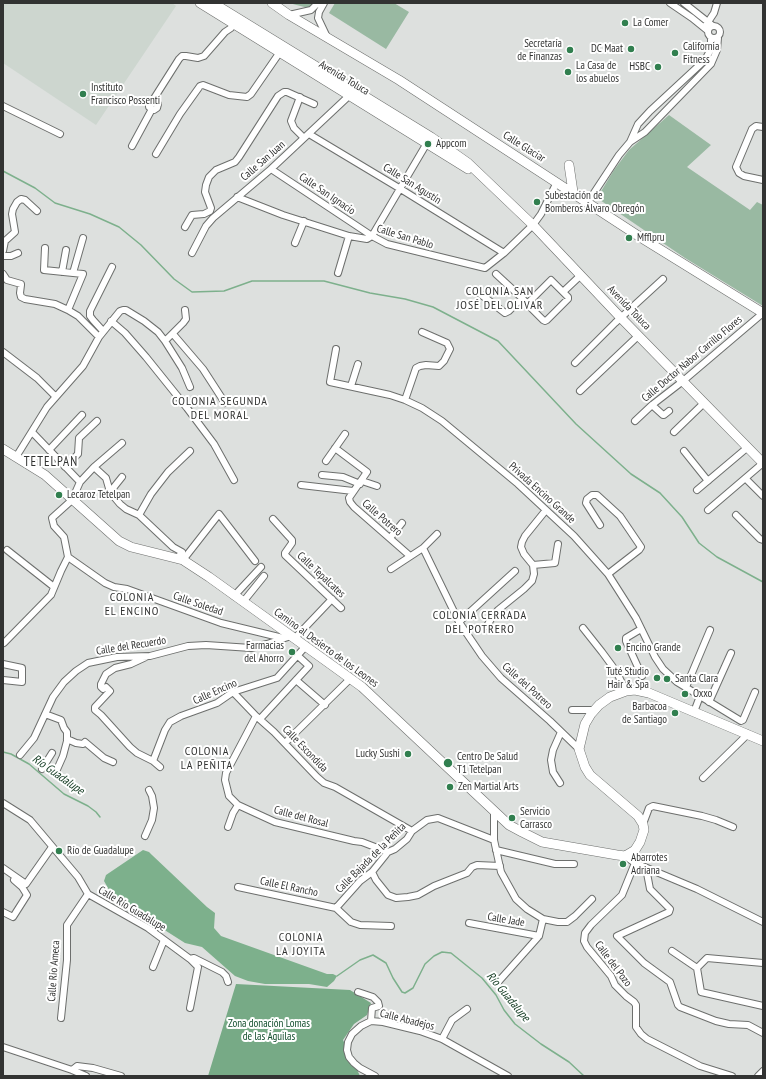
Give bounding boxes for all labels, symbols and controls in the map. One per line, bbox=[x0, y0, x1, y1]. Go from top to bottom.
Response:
place label: La Comer bbox=[633, 16, 668, 30]
marker: La Comer bbox=[620, 18, 630, 28]
place label: Secretaría de Finanzas bbox=[517, 37, 562, 63]
place label: California Fitness bbox=[683, 40, 719, 66]
place label: DC Maat bbox=[591, 42, 623, 56]
marker: DC Maat bbox=[626, 44, 636, 54]
marker: Secretaría de Finanzas bbox=[565, 45, 575, 55]
marker: California Fitness bbox=[670, 48, 680, 58]
street label: Avenida Toluca bbox=[316, 58, 372, 98]
place label: La Casa de los abuelos bbox=[576, 59, 619, 85]
place label: HSBC bbox=[629, 60, 650, 74]
marker: HSBC bbox=[653, 62, 663, 72]
marker: La Casa de los abuelos bbox=[563, 67, 573, 77]
place label: Instituto Francisco Possenti bbox=[91, 81, 160, 107]
marker: Instituto Francisco Possenti bbox=[78, 89, 88, 99]
street label: Calle Glaciar bbox=[500, 129, 548, 165]
place label: Appcom bbox=[436, 137, 466, 151]
street label: Calle San Juan bbox=[238, 138, 288, 184]
marker: Appcom bbox=[423, 139, 433, 149]
street label: Calle San Agustín bbox=[380, 161, 444, 207]
street label: Calle San Ignacio bbox=[296, 170, 358, 218]
place label: Subestación de Bomberos Álvaro Obregón bbox=[545, 189, 644, 215]
marker: Subestación de Bomberos Álvaro Obregón bbox=[532, 197, 542, 207]
street label: Calle San Pablo bbox=[375, 222, 435, 252]
place label: Mfflpru bbox=[637, 231, 665, 245]
marker: Mfflpru bbox=[624, 233, 634, 243]
street label: Avenida Toluca bbox=[605, 283, 653, 333]
district label: COLONIA SAN JOSÉ DEL OLIVAR bbox=[456, 285, 544, 313]
street label: Calle Doctor Nabor Carrillo Flores bbox=[639, 313, 745, 405]
district label: COLONIA SEGUNDA DEL MORAL bbox=[172, 395, 268, 423]
district label: TETELPAN bbox=[24, 454, 78, 470]
street label: Privada Encino Grande bbox=[506, 460, 578, 526]
place label: Lecaroz Tetelpan bbox=[67, 488, 130, 502]
marker: Lecaroz Tetelpan bbox=[54, 490, 64, 500]
street label: Calle Potrero bbox=[359, 497, 405, 539]
street label: Calle Tepalcates bbox=[294, 549, 348, 601]
street label: Calle Soledad bbox=[171, 589, 225, 619]
district label: COLONIA EL ENCINO bbox=[105, 591, 159, 619]
street label: Camino al Desierto de los Leones bbox=[271, 606, 381, 690]
district label: COLONIA CERRADA DEL POTRERO bbox=[433, 609, 527, 637]
street label: Calle del Recuerdo bbox=[95, 634, 167, 658]
place label: Farmacias del Ahorro bbox=[244, 639, 284, 665]
place label: Encino Grande bbox=[626, 641, 681, 655]
marker: Encino Grande bbox=[613, 643, 623, 653]
marker: Farmacias del Ahorro bbox=[287, 647, 297, 657]
street label: Calle del Potrero bbox=[499, 660, 555, 712]
place label: Tuté Studio Hair & Spa bbox=[606, 665, 649, 691]
place label: Santa Clara bbox=[675, 672, 718, 686]
marker: Tuté Studio Hair & Spa bbox=[652, 673, 662, 683]
marker: Santa Clara bbox=[662, 674, 672, 684]
street label: Calle Encino bbox=[191, 676, 239, 708]
place label: Oxxo bbox=[693, 687, 712, 701]
marker: Oxxo bbox=[680, 689, 690, 699]
place label: Barbacoa de Santiago bbox=[622, 700, 667, 726]
marker: Barbacoa de Santiago bbox=[670, 708, 680, 718]
street label: Calle Escondida bbox=[280, 723, 330, 775]
district label: COLONIA LA PEÑITA bbox=[181, 745, 233, 773]
place label: Lucky Sushi bbox=[356, 747, 400, 761]
marker: Lucky Sushi bbox=[403, 749, 413, 759]
place label: Centro De Salud T1 Tetelpan bbox=[457, 750, 518, 776]
water label: Río Guadalupe bbox=[29, 752, 87, 798]
marker: Centro De Salud T1 Tetelpan bbox=[442, 757, 454, 769]
place label: Zen Martial Arts bbox=[458, 780, 519, 794]
marker: Zen Martial Arts bbox=[445, 782, 455, 792]
street label: Calle del Rosal bbox=[272, 803, 330, 831]
place label: Servicio Carrasco bbox=[520, 805, 552, 831]
marker: Servicio Carrasco bbox=[507, 813, 517, 823]
street label: Calle Bajada de la Peñita bbox=[333, 820, 409, 896]
place label: Río de Guadalupe bbox=[67, 844, 134, 858]
marker: Río de Guadalupe bbox=[54, 846, 64, 856]
place label: Abarrotes Adriana bbox=[631, 851, 667, 877]
marker: Abarrotes Adriana bbox=[618, 859, 628, 869]
street label: Calle El Rancho bbox=[259, 874, 319, 900]
street label: Calle Río Guadalupe bbox=[96, 884, 168, 934]
street label: Calle Jade bbox=[486, 910, 526, 930]
district label: COLONIA LA JOYITA bbox=[276, 931, 326, 959]
street label: Calle del Pozo bbox=[592, 939, 634, 989]
street label: Calle Río Ameca bbox=[45, 940, 63, 1002]
water label: Río Guadalupe bbox=[483, 969, 533, 1025]
street label: Calle Abadejos bbox=[378, 1007, 436, 1033]
park label: Zona donación Lomas de las Águilas bbox=[228, 1017, 310, 1043]

